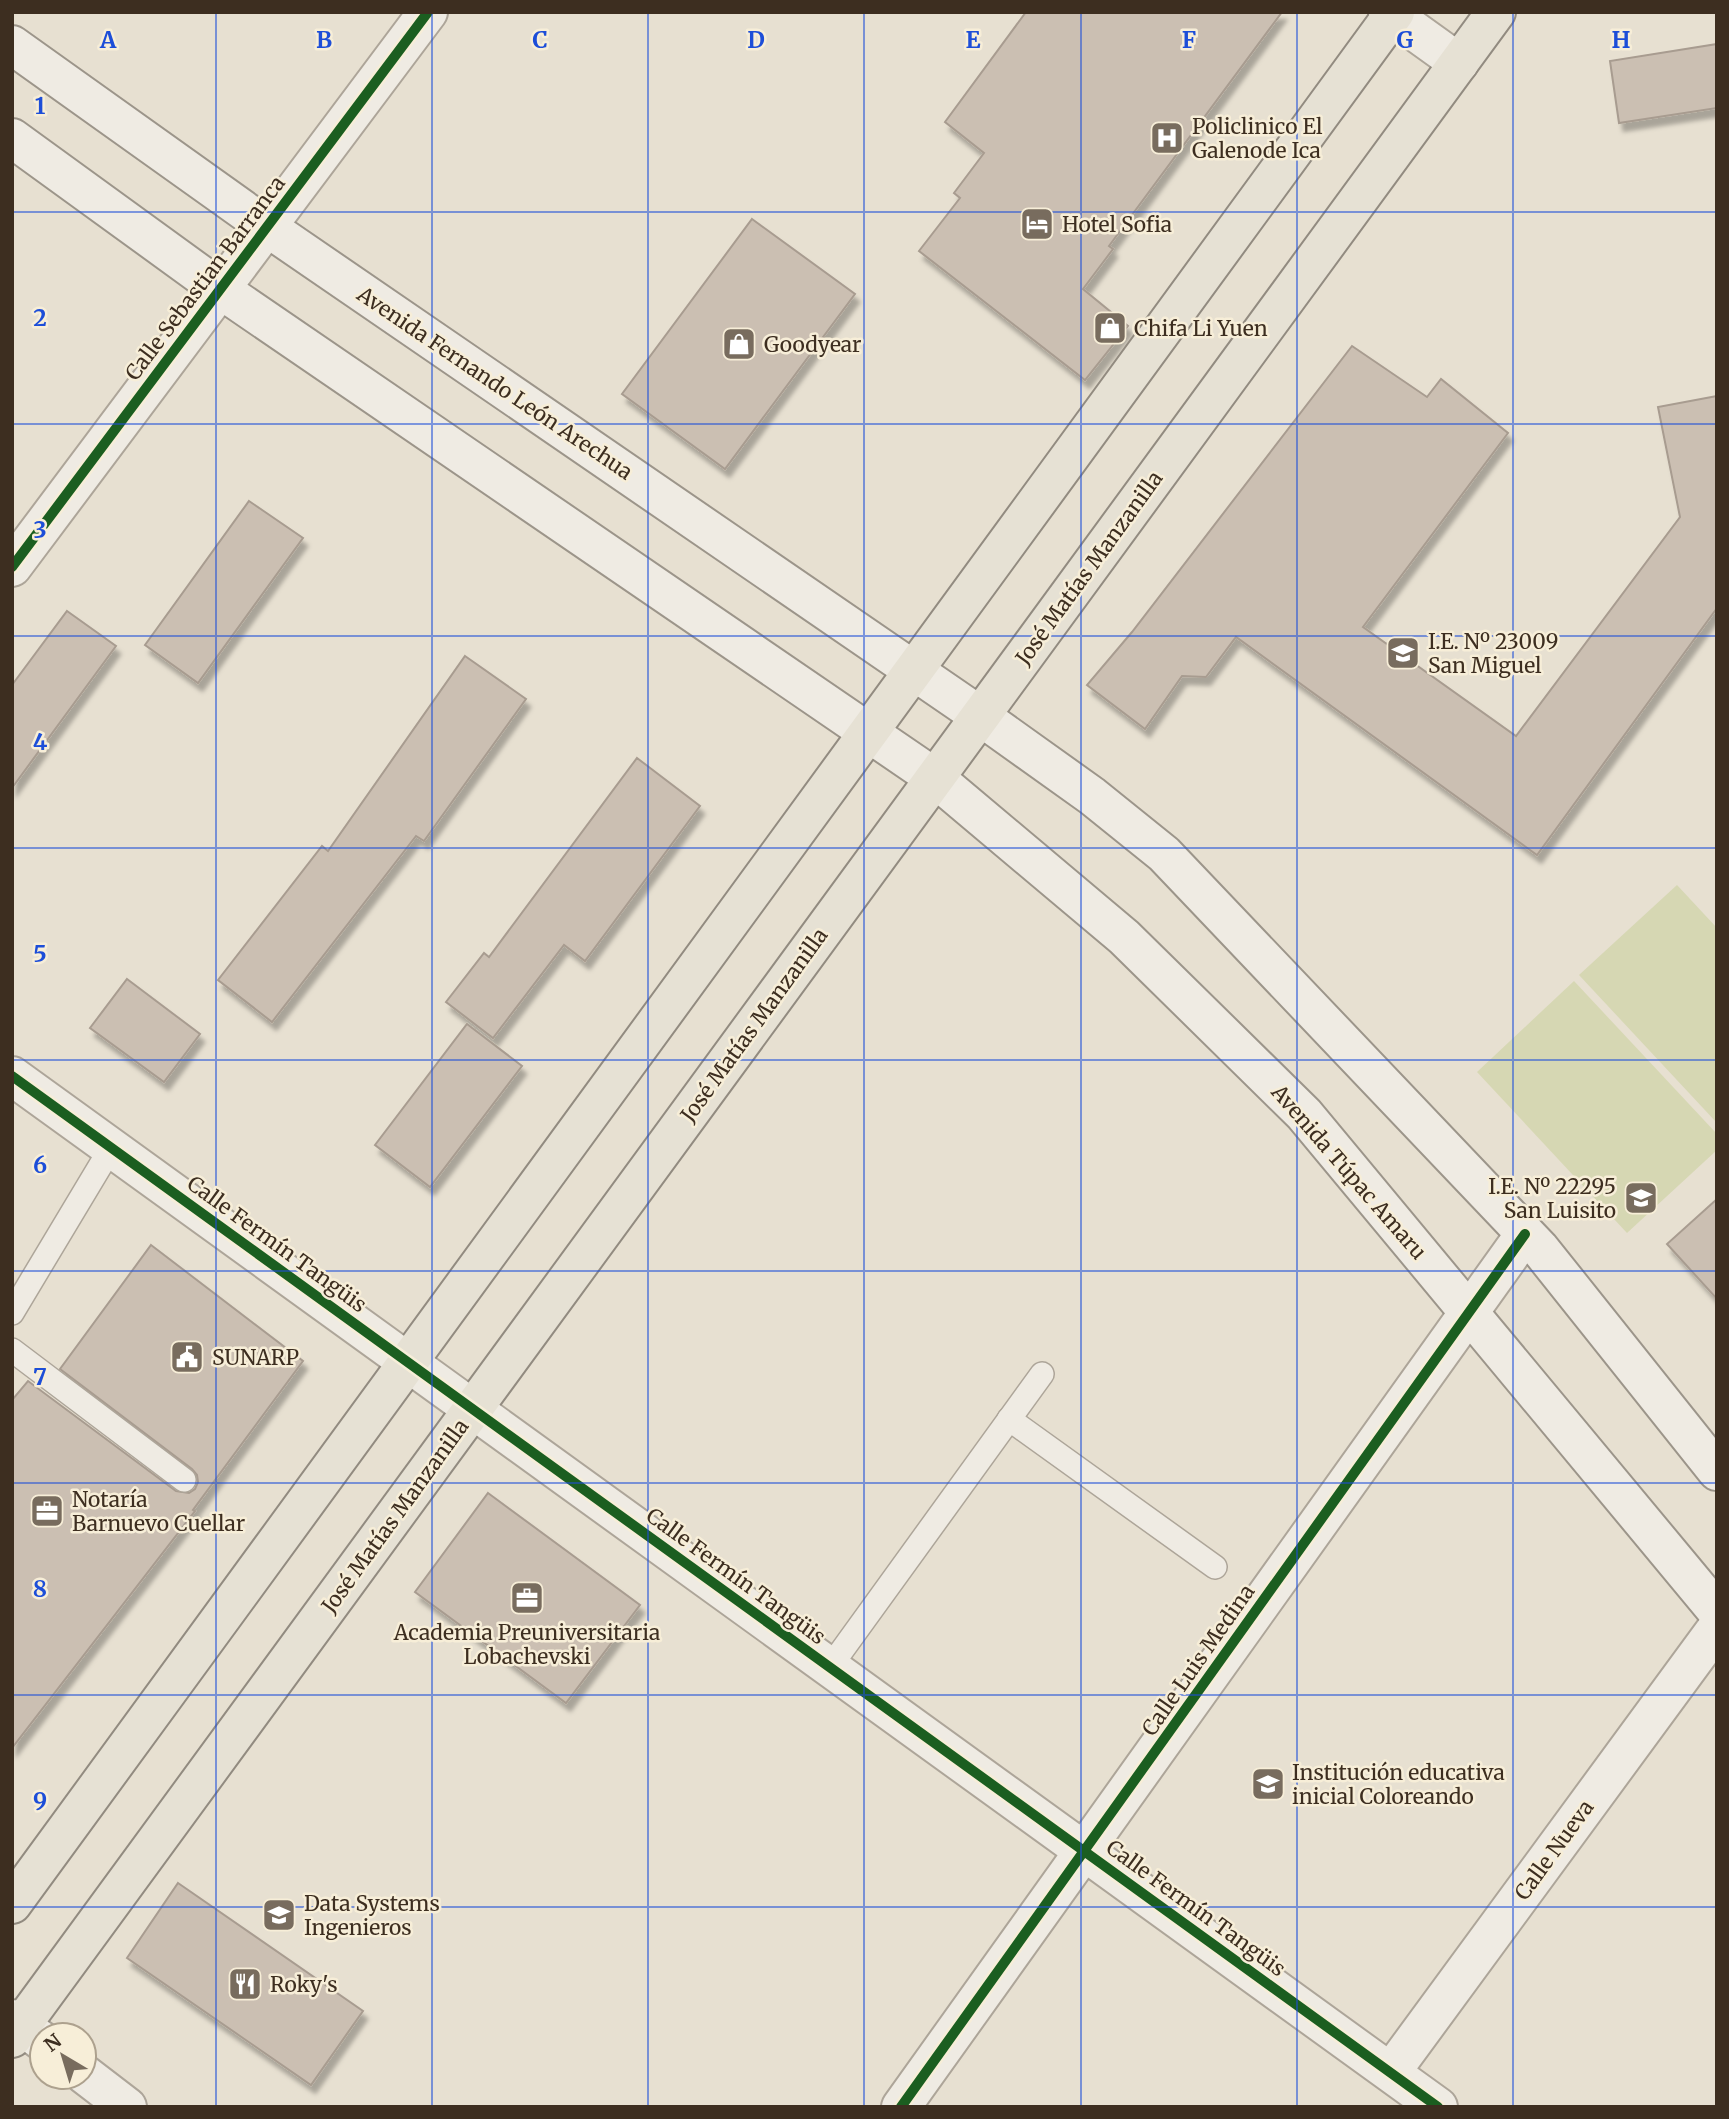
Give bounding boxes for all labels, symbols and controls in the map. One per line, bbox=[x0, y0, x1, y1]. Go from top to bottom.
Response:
text: A bbox=[99, 25, 117, 54]
text: B bbox=[316, 25, 332, 54]
text: C bbox=[532, 25, 548, 54]
text: D bbox=[747, 25, 765, 54]
text: E bbox=[965, 25, 981, 54]
text: F bbox=[1182, 25, 1196, 54]
text: G bbox=[1397, 25, 1414, 54]
text: H bbox=[1612, 25, 1631, 54]
text: 1 bbox=[35, 91, 46, 120]
place label: Policlinico El Galenode Ica bbox=[1192, 113, 1323, 164]
hospital icon: Policlinico El Galenode Ica bbox=[1148, 119, 1186, 157]
street label: Calle Sebastian Barranca bbox=[119, 170, 291, 386]
hotel icon: Hotel Sofia bbox=[1018, 205, 1056, 243]
place label: Hotel Sofia bbox=[1062, 211, 1172, 238]
street label: Avenida Fernando León Arechua bbox=[351, 280, 638, 485]
text: 2 bbox=[33, 303, 47, 332]
shop icon: Chifa Li Yuen bbox=[1091, 309, 1129, 347]
place label: Chifa Li Yuen bbox=[1134, 315, 1268, 342]
shop icon: Goodyear bbox=[720, 325, 758, 363]
place label: Goodyear bbox=[764, 331, 862, 358]
street label: José Matías Manzanilla bbox=[1009, 466, 1169, 671]
text: 3 bbox=[33, 515, 47, 544]
place label: I.E. Nº 23009 San Miguel bbox=[1428, 628, 1558, 679]
school or university icon: I.E. Nº 23009 San Miguel bbox=[1384, 634, 1422, 672]
text: 4 bbox=[33, 727, 48, 756]
street label: José Matías Manzanilla bbox=[674, 923, 834, 1128]
text: 5 bbox=[33, 939, 47, 968]
street label: Avenida Túpac Amaru bbox=[1265, 1078, 1432, 1265]
text: 6 bbox=[33, 1150, 47, 1179]
street label: Calle Fermín Tangüis bbox=[182, 1170, 372, 1318]
place label: I.E. Nº 22295 San Luisito bbox=[1488, 1173, 1616, 1224]
school or university icon: I.E. Nº 22295 San Luisito bbox=[1622, 1179, 1660, 1217]
public building icon: SUNARP bbox=[168, 1338, 206, 1376]
place label: SUNARP bbox=[212, 1344, 299, 1371]
text: 7 bbox=[33, 1362, 47, 1391]
street label: José Matías Manzanilla bbox=[315, 1414, 475, 1619]
place label: Notaría Barnuevo Cuellar bbox=[72, 1486, 245, 1537]
office icon: Notaría Barnuevo Cuellar bbox=[28, 1492, 66, 1530]
street label: Calle Fermín Tangüis bbox=[641, 1502, 831, 1650]
text: 8 bbox=[33, 1574, 47, 1603]
office icon: Academia Preuniversitaria Lobachevski bbox=[508, 1579, 546, 1617]
street label: Calle Luis Medina bbox=[1136, 1579, 1260, 1741]
place label: Academia Preuniversitaria Lobachevski bbox=[393, 1619, 660, 1670]
place label: Institución educativa inicial Coloreando bbox=[1292, 1759, 1505, 1810]
school or university icon: Institución educativa inicial Coloreando bbox=[1249, 1765, 1287, 1803]
text: 9 bbox=[33, 1786, 47, 1815]
street label: Calle Nueva bbox=[1509, 1795, 1599, 1905]
street label: Calle Fermín Tangüis bbox=[1101, 1834, 1291, 1982]
place label: Data Systems Ingenieros bbox=[304, 1890, 440, 1941]
school or university icon: Data Systems Ingenieros bbox=[260, 1896, 298, 1934]
restaurant icon: Roky's bbox=[226, 1965, 264, 2003]
place label: Roky's bbox=[270, 1971, 337, 1998]
north arrow bbox=[28, 2021, 98, 2091]
text: N bbox=[39, 2029, 66, 2057]

